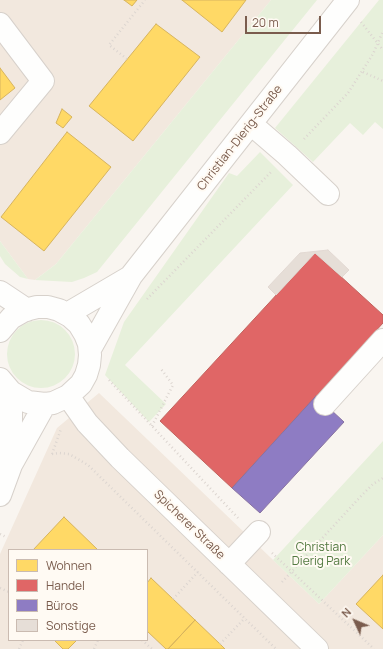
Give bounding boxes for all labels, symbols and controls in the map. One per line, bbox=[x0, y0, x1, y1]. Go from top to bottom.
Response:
scale bar bbox=[247, 8, 323, 34]
text: 20 m bbox=[252, 14, 279, 31]
street label: Christian-Dierig-Straße bbox=[194, 82, 286, 194]
street label: Spicherer Straße bbox=[150, 487, 228, 563]
park label: Christian Dierig Park bbox=[292, 541, 350, 569]
legend bbox=[8, 549, 148, 641]
text: Wohnen bbox=[46, 557, 92, 574]
text: Handel bbox=[46, 577, 85, 594]
text: Büros bbox=[46, 597, 78, 614]
north arrow bbox=[335, 601, 375, 641]
text: N bbox=[338, 604, 354, 620]
text: Sonstige bbox=[46, 617, 96, 634]

